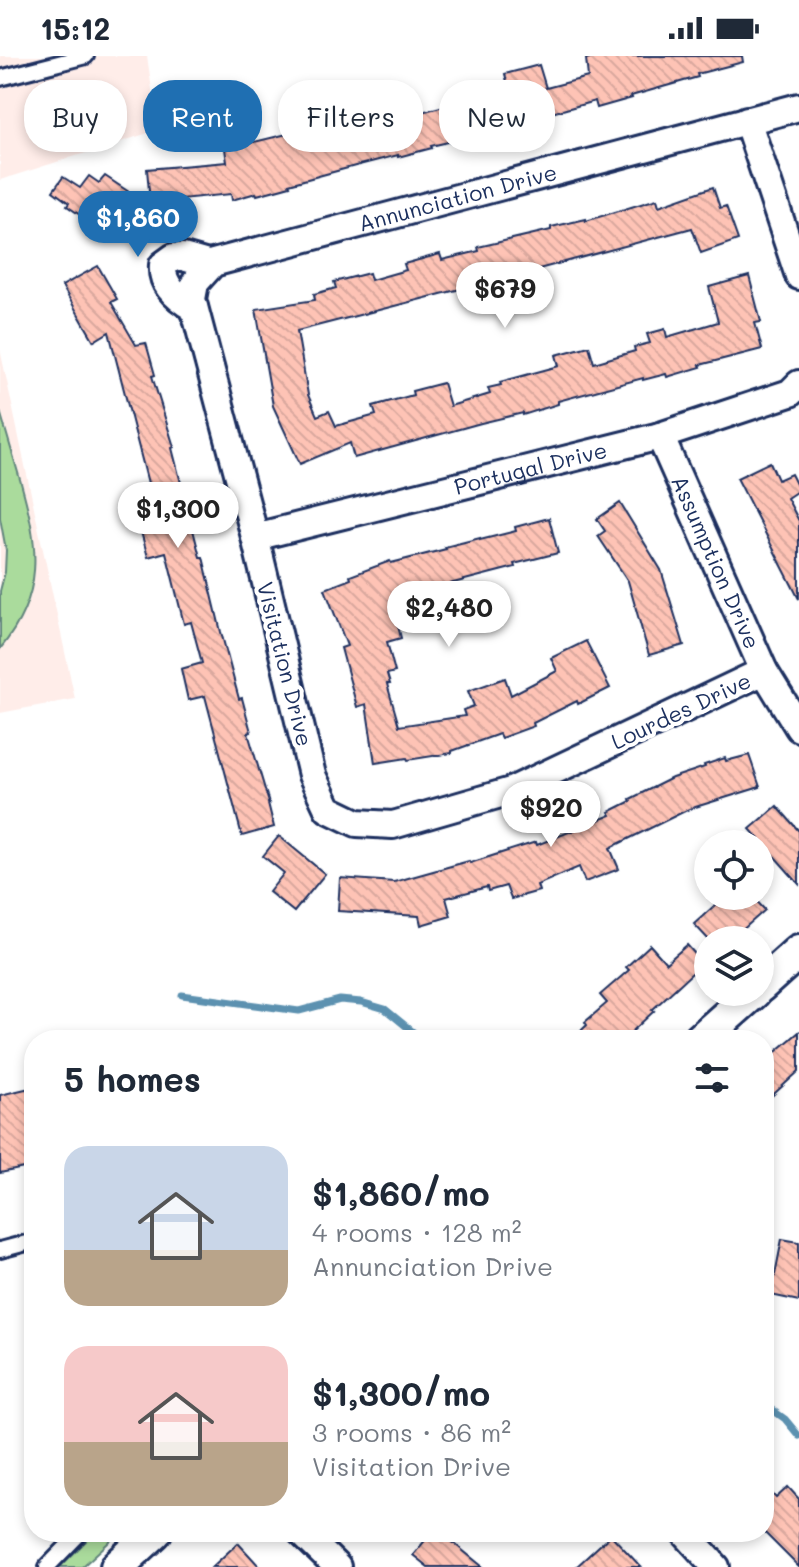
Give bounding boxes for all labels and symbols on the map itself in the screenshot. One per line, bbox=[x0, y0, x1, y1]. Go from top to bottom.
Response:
street label: Annunciation Drive bbox=[355, 157, 560, 238]
pin: $1,860 bbox=[73, 191, 203, 259]
pin: $679 bbox=[458, 262, 552, 330]
street label: Portugal Drive bbox=[451, 435, 610, 501]
street label: Assumption Drive bbox=[665, 471, 767, 653]
pin: $1,300 bbox=[113, 482, 243, 550]
street label: Visitation Drive bbox=[251, 579, 320, 749]
pin: $2,480 bbox=[384, 581, 514, 649]
street label: Lourdes Drive bbox=[606, 665, 755, 756]
pin: $920 bbox=[504, 781, 598, 849]

